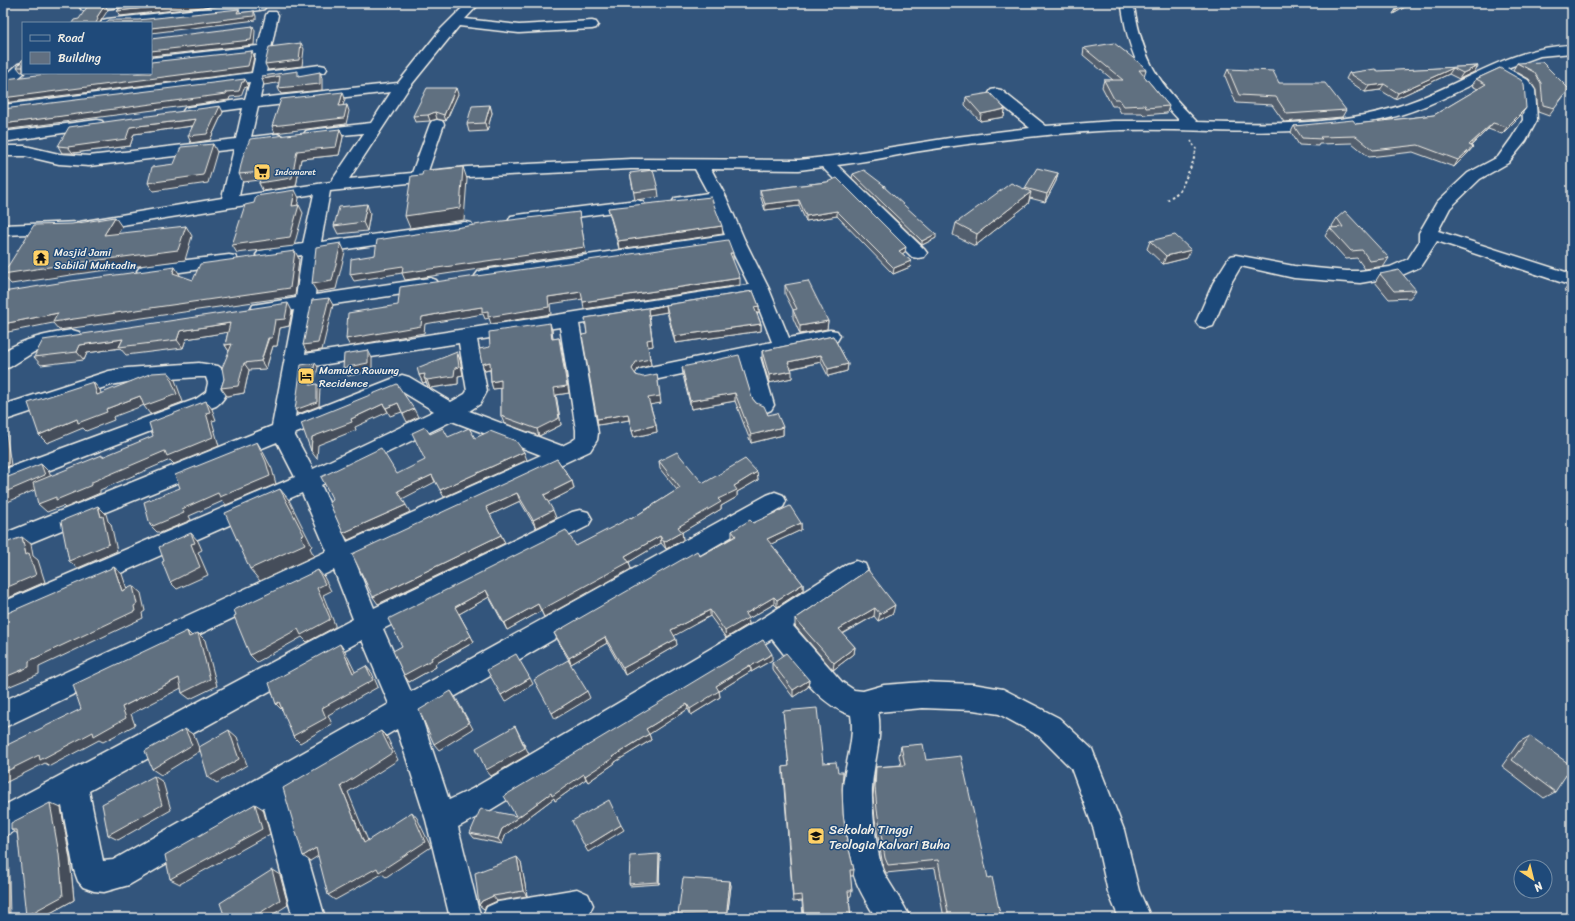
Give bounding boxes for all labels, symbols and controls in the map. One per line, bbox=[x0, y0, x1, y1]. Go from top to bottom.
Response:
legend bbox=[22, 22, 152, 74]
text: Road bbox=[58, 27, 85, 49]
text: Building bbox=[58, 47, 101, 69]
supermarket icon: Indomaret bbox=[252, 162, 272, 182]
place label: Indomaret bbox=[274, 164, 316, 180]
place label: Masjid Jami Sabilal Muhtadin bbox=[54, 243, 136, 275]
temple icon: Masjid Jami Sabilal Muhtadin bbox=[31, 248, 51, 268]
place label: Mamuko Rawung Recidence bbox=[319, 361, 400, 393]
hotel icon: Mamuko Rawung Recidence bbox=[296, 366, 316, 386]
place label: Sekolah Tinggi Teologia Kalvari Buha bbox=[829, 818, 951, 856]
school or university icon: Sekolah Tinggi Teologia Kalvari Buha bbox=[806, 826, 826, 846]
north arrow bbox=[1513, 859, 1553, 899]
text: N bbox=[1530, 876, 1548, 897]

